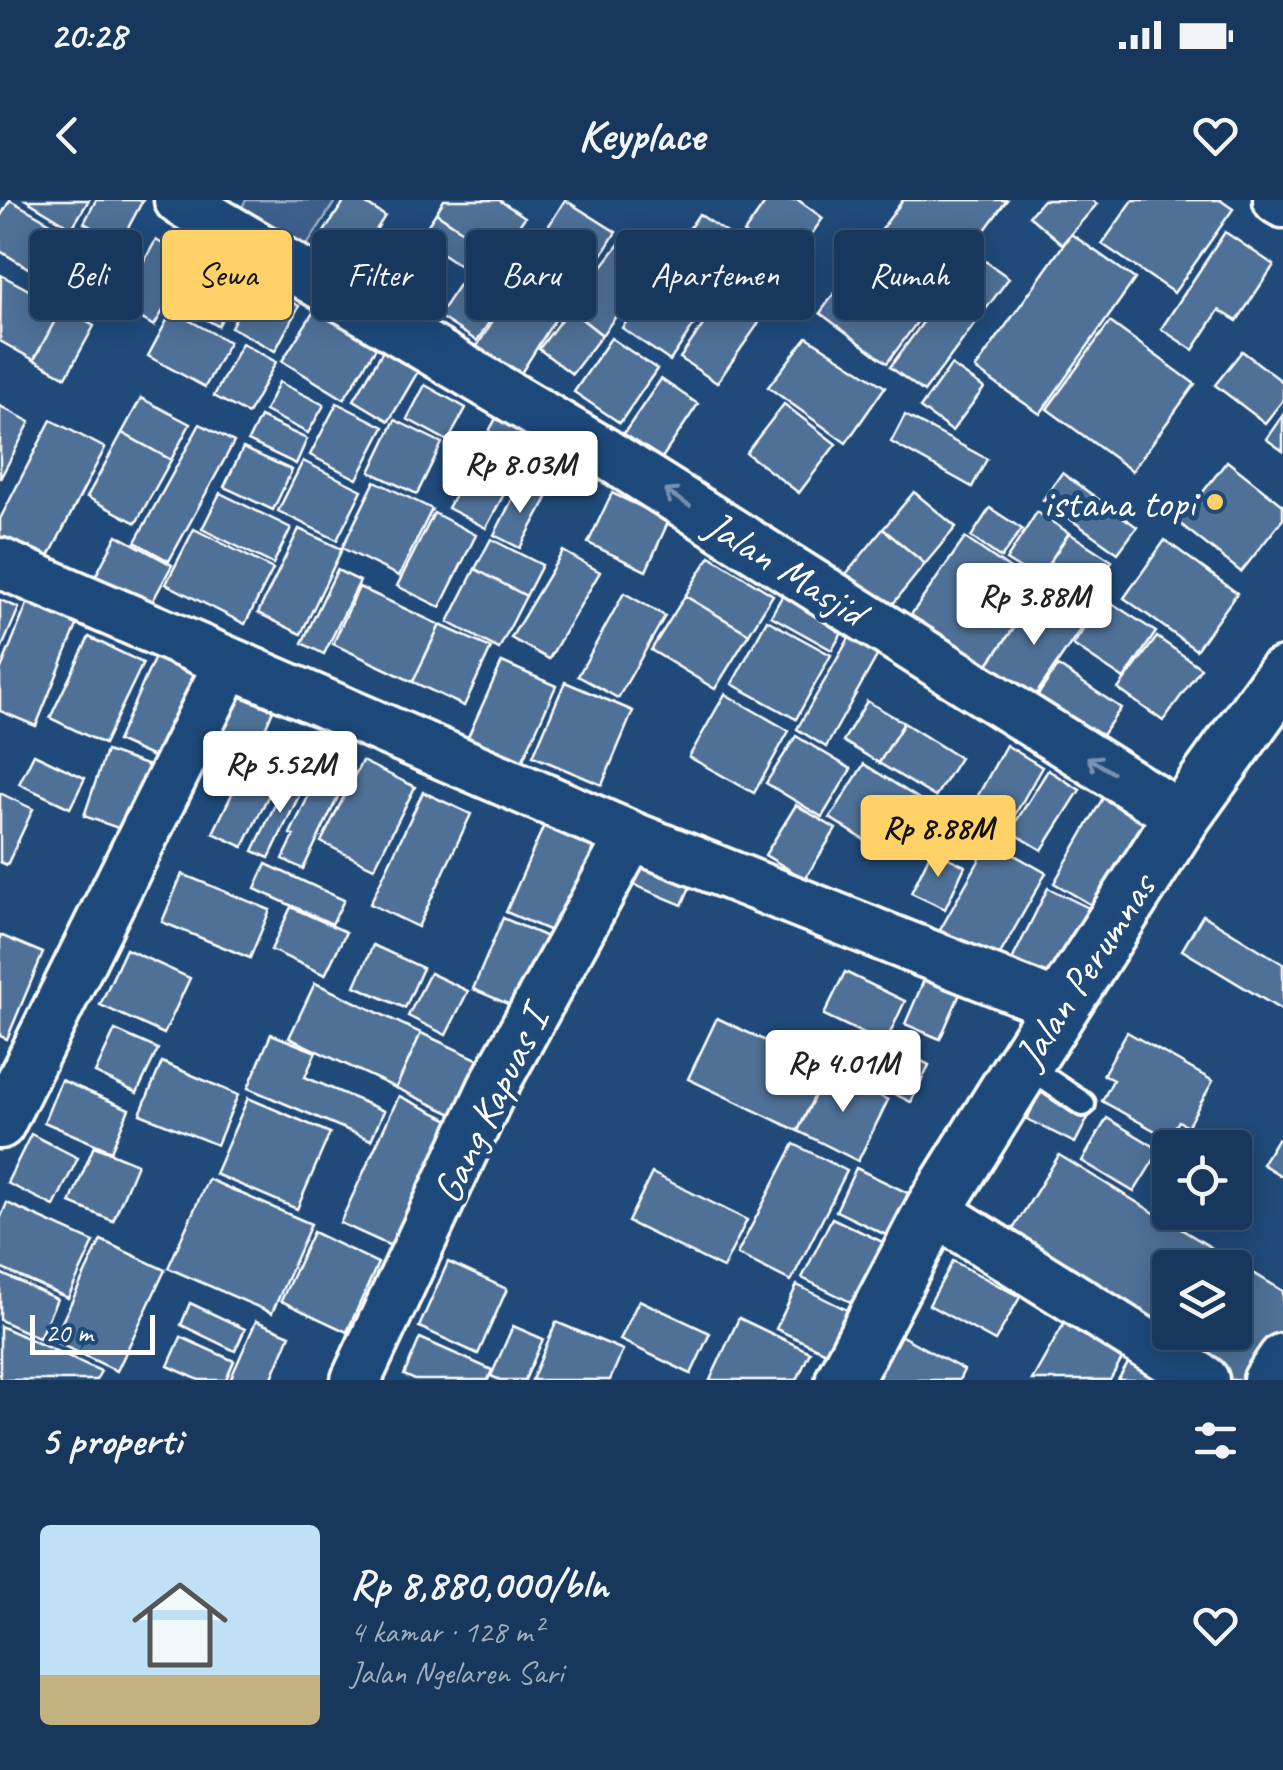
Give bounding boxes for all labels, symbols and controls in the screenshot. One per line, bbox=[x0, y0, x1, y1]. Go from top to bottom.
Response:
text: 20:28 bbox=[50, 12, 126, 59]
text: Keyplace bbox=[578, 107, 705, 164]
icon: back bbox=[40, 108, 95, 163]
icon: heart bbox=[1188, 108, 1243, 163]
chip: Beli bbox=[30, 230, 142, 320]
chip: Sewa bbox=[162, 230, 292, 320]
chip: Filter bbox=[312, 230, 446, 320]
chip: Baru bbox=[466, 230, 596, 320]
chip: Apartemen bbox=[616, 230, 814, 320]
chip: Rumah bbox=[834, 230, 984, 320]
pin: Rp 8.03M bbox=[417, 431, 623, 516]
text: Rp 8.03M bbox=[465, 443, 575, 484]
place label: istana topi bbox=[1043, 477, 1200, 530]
one-way arrow bbox=[663, 488, 692, 508]
marker: istana topi bbox=[1204, 491, 1226, 513]
street label: Jalan Masjid bbox=[694, 497, 880, 641]
pin: Rp 3.88M bbox=[931, 563, 1137, 648]
text: Rp 3.88M bbox=[979, 575, 1089, 616]
pin: Rp 5.52M bbox=[177, 731, 383, 816]
text: Rp 5.52M bbox=[225, 743, 335, 784]
one-way arrow bbox=[1086, 754, 1115, 775]
pin: Rp 8.88M bbox=[835, 795, 1041, 880]
text: Rp 8.88M bbox=[883, 807, 993, 848]
street label: Jalan Perumnas bbox=[1002, 861, 1170, 1079]
street label: Gang Kapuas I bbox=[420, 991, 564, 1212]
pin: Rp 4.01M bbox=[740, 1030, 946, 1115]
text: Rp 4.01M bbox=[788, 1042, 898, 1083]
map controls bbox=[1152, 1130, 1252, 1350]
button: locate bbox=[1152, 1130, 1252, 1230]
button: layers bbox=[1152, 1250, 1252, 1350]
scale bar bbox=[30, 1310, 155, 1354]
text: 20 m bbox=[45, 1315, 93, 1350]
icon: filters bbox=[1188, 1413, 1243, 1468]
text: 5 properti bbox=[40, 1414, 182, 1467]
text: Rp 8,880,000/bln bbox=[350, 1558, 608, 1611]
icon: home bbox=[120, 1565, 240, 1685]
icon: heart bbox=[1188, 1598, 1243, 1653]
text: 4 kamar · 128 m² bbox=[350, 1611, 542, 1652]
text: Jalan Ngelaren Sari bbox=[350, 1652, 564, 1693]

